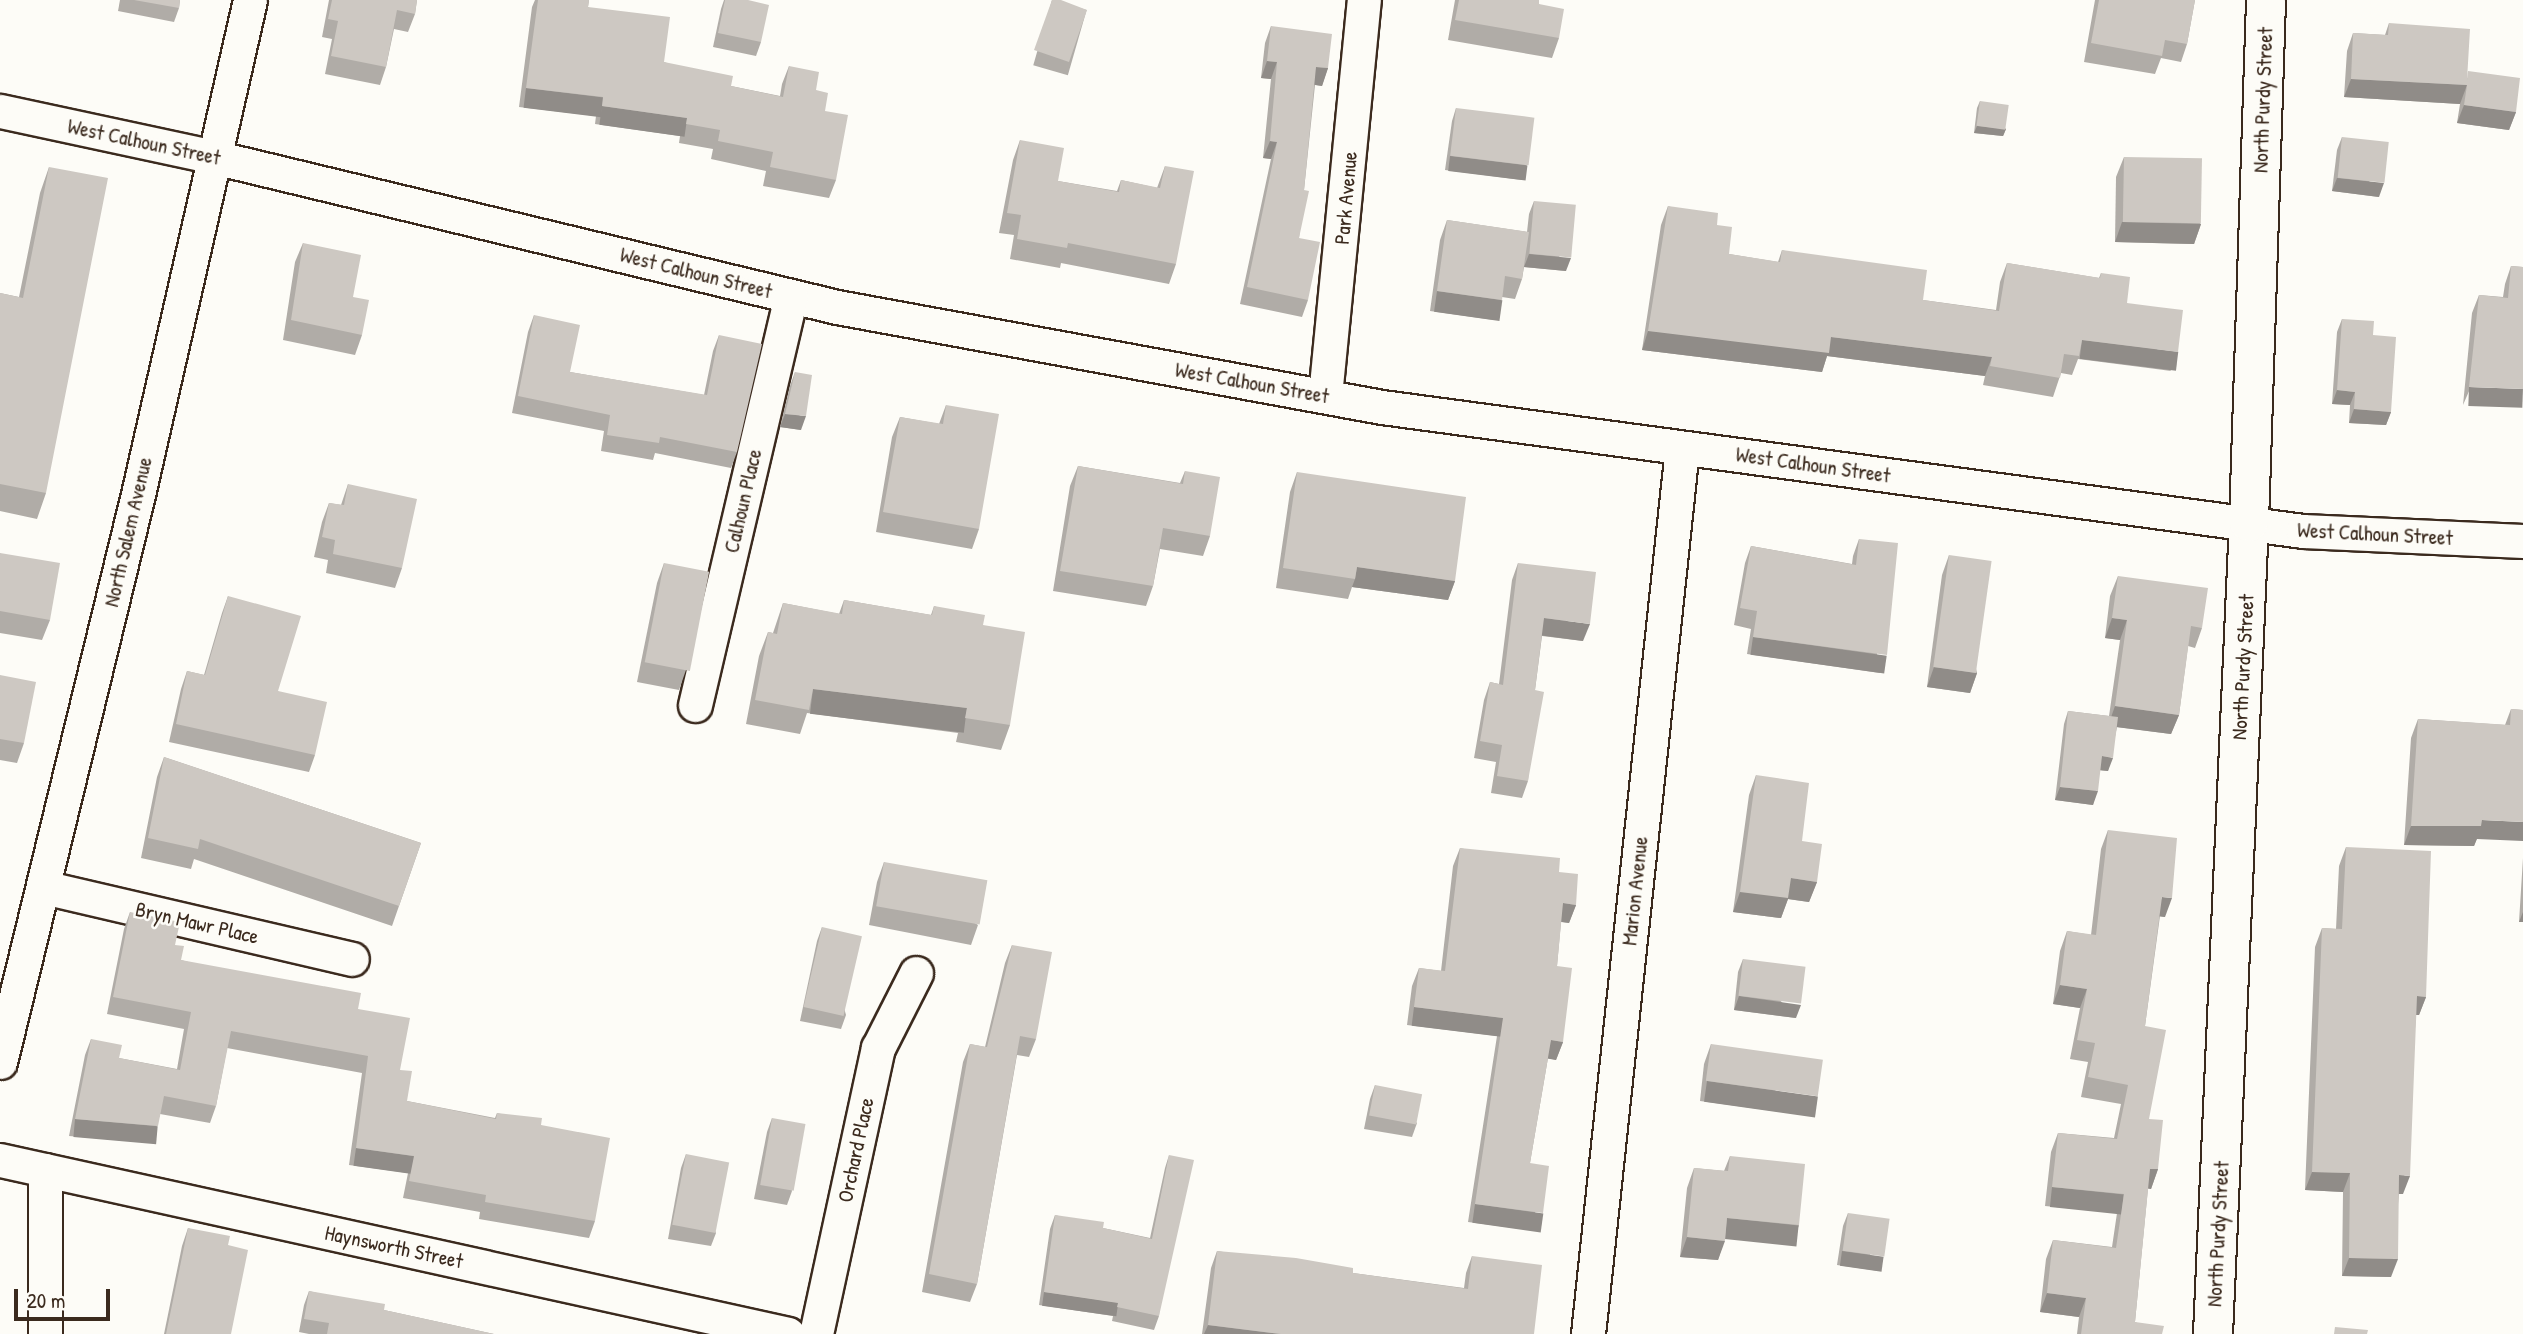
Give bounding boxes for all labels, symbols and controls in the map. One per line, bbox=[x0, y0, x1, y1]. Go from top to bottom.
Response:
street label: North Purdy Street bbox=[2248, 27, 2278, 173]
street label: West Calhoun Street bbox=[65, 113, 223, 171]
street label: Park Avenue bbox=[1329, 150, 1363, 246]
street label: West Calhoun Street bbox=[617, 242, 775, 304]
street label: West Calhoun Street bbox=[1173, 357, 1331, 409]
street label: West Calhoun Street bbox=[1734, 442, 1892, 488]
street label: Calhoun Place bbox=[719, 447, 767, 555]
street label: North Salem Avenue bbox=[99, 455, 157, 609]
street label: West Calhoun Street bbox=[2297, 517, 2453, 551]
street label: North Purdy Street bbox=[2227, 593, 2259, 741]
street label: Marion Avenue bbox=[1617, 835, 1653, 947]
street label: Bryn Mawr Place bbox=[133, 897, 261, 949]
street label: Orchard Place bbox=[833, 1095, 879, 1205]
street label: North Purdy Street bbox=[2202, 1160, 2234, 1308]
street label: Haynsworth Street bbox=[323, 1220, 465, 1274]
scale bar bbox=[18, 1274, 114, 1318]
text: 20 m bbox=[27, 1286, 65, 1315]

